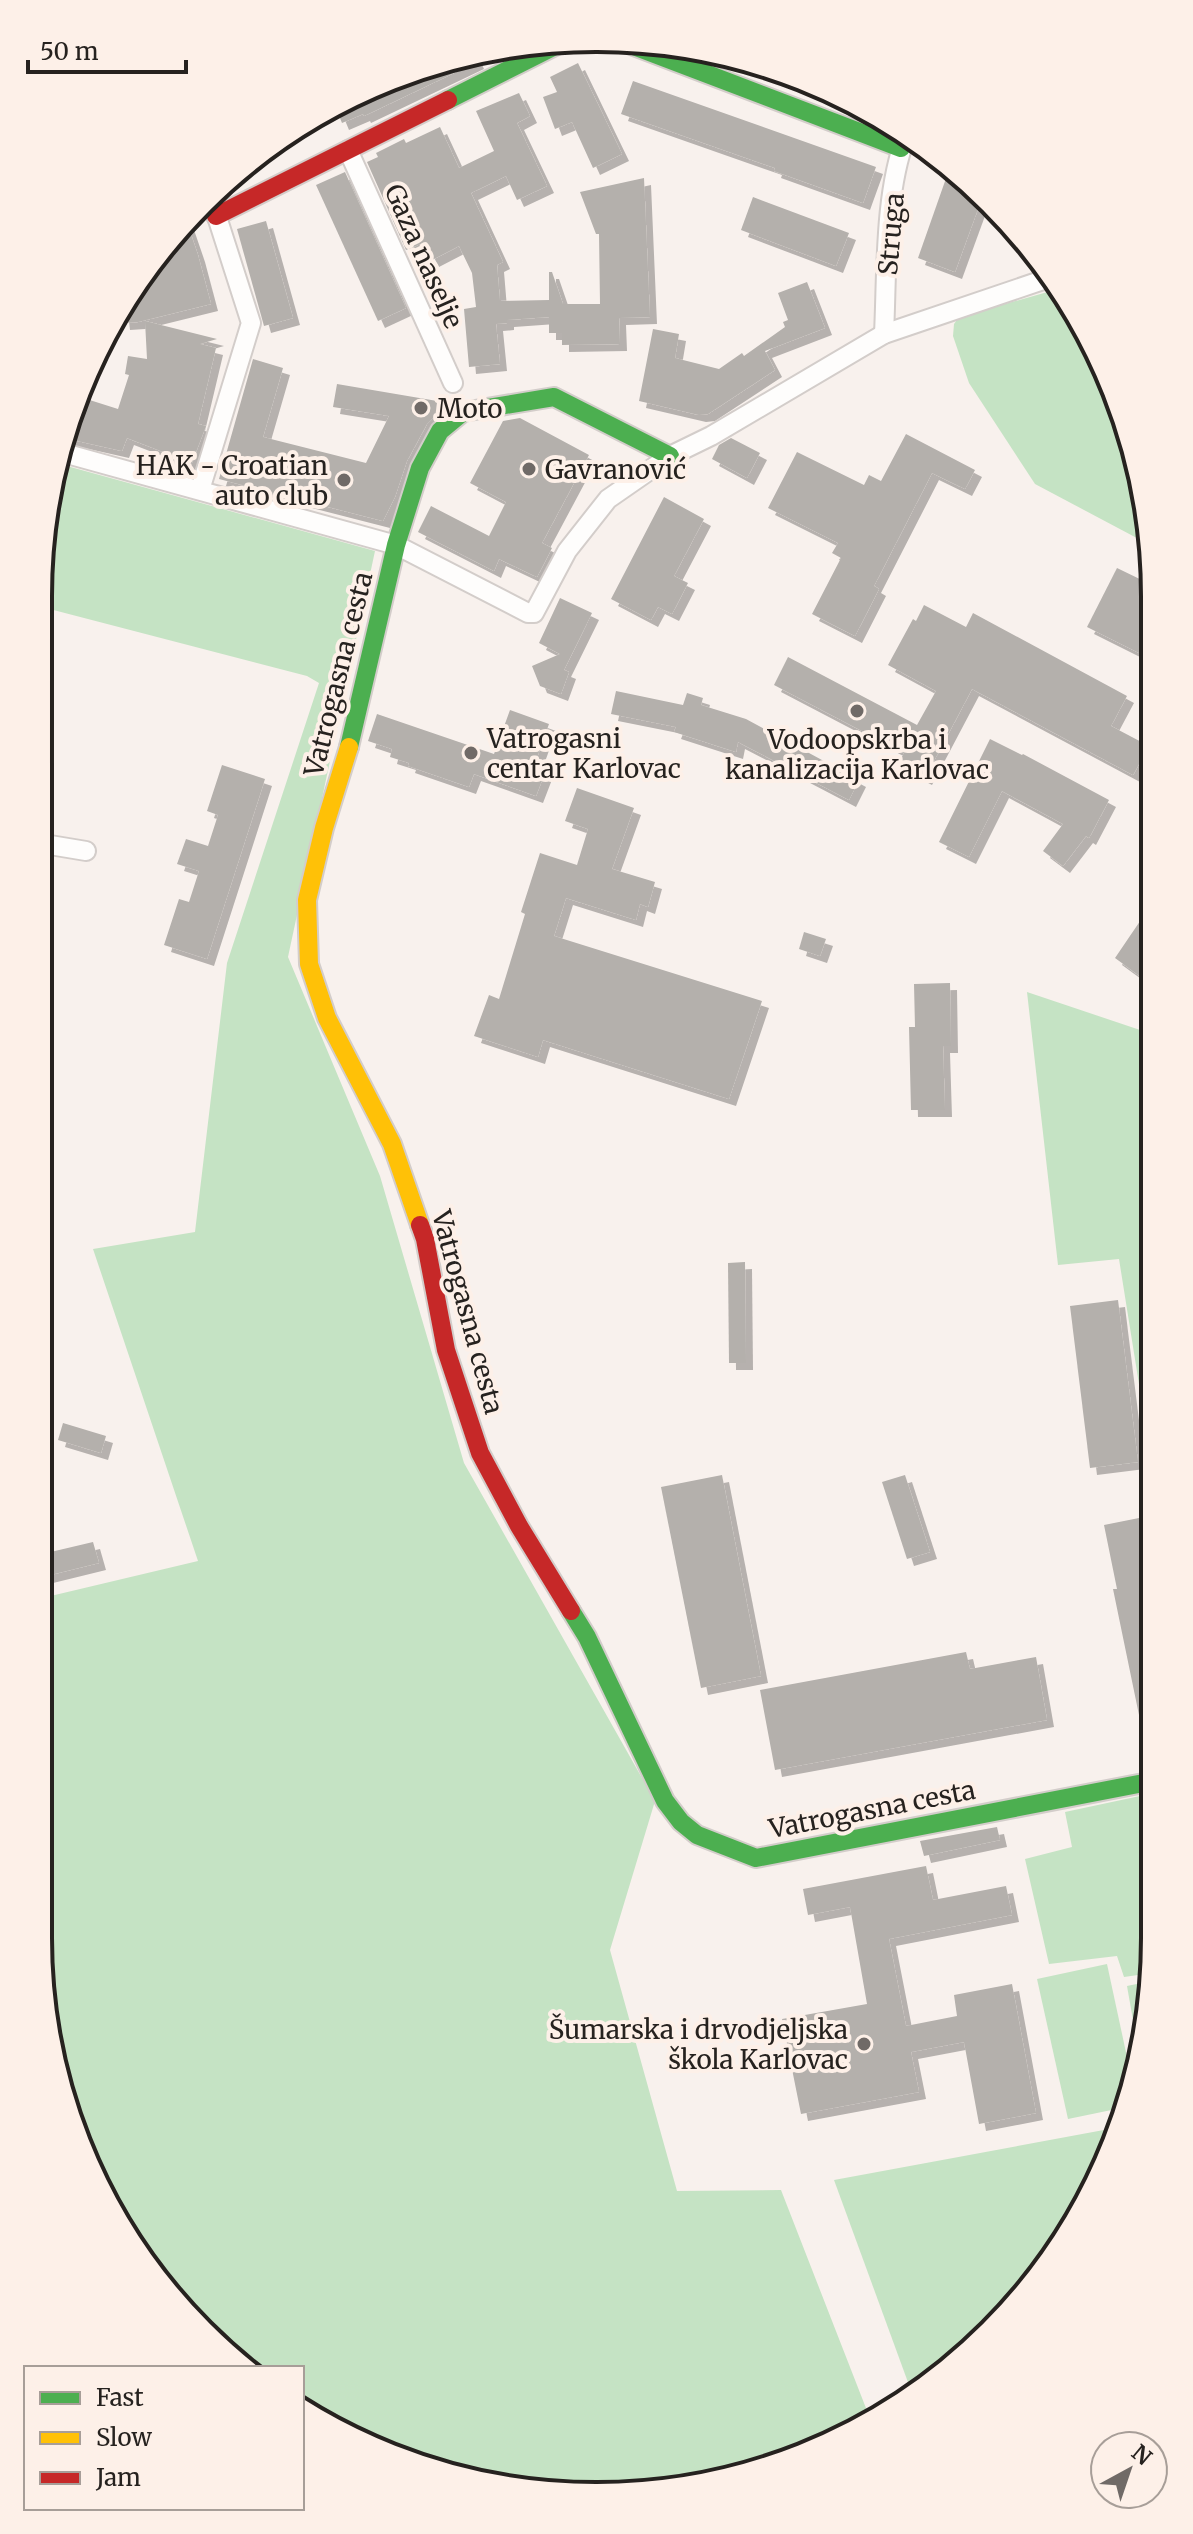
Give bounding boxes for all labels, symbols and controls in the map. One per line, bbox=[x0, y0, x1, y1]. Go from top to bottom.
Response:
scale bar bbox=[28, 24, 186, 74]
text: 50 m bbox=[40, 36, 99, 67]
street label: Gaza naselje bbox=[378, 179, 470, 333]
street label: Struga bbox=[871, 191, 911, 277]
place label: Moto bbox=[437, 392, 502, 425]
marker: Moto bbox=[412, 399, 430, 417]
place label: HAK - Croatian auto club bbox=[136, 449, 328, 512]
place label: Gavranović bbox=[545, 453, 686, 486]
marker: Gavranović bbox=[520, 460, 538, 478]
marker: HAK - Croatian auto club bbox=[335, 471, 353, 489]
street label: Vatrogasna cesta bbox=[296, 568, 379, 781]
marker: Vodoopskrba i kanalizacija Karlovac bbox=[848, 702, 866, 720]
place label: Vatrogasni centar Karlovac bbox=[486, 722, 681, 785]
place label: Vodoopskrba i kanalizacija Karlovac bbox=[725, 723, 989, 786]
marker: Vatrogasni centar Karlovac bbox=[462, 744, 480, 762]
street label: Vatrogasna cesta bbox=[425, 1205, 511, 1418]
street label: Vatrogasna cesta bbox=[765, 1773, 978, 1845]
place label: Šumarska i drvodjeljska škola Karlovac bbox=[549, 2013, 848, 2076]
marker: Šumarska i drvodjeljska škola Karlovac bbox=[855, 2035, 873, 2053]
legend bbox=[24, 2366, 304, 2510]
text: Fast bbox=[96, 2382, 144, 2413]
text: Slow bbox=[96, 2422, 152, 2453]
north arrow bbox=[1089, 2430, 1169, 2510]
text: N bbox=[1126, 2438, 1158, 2471]
text: Jam bbox=[95, 2462, 141, 2493]

